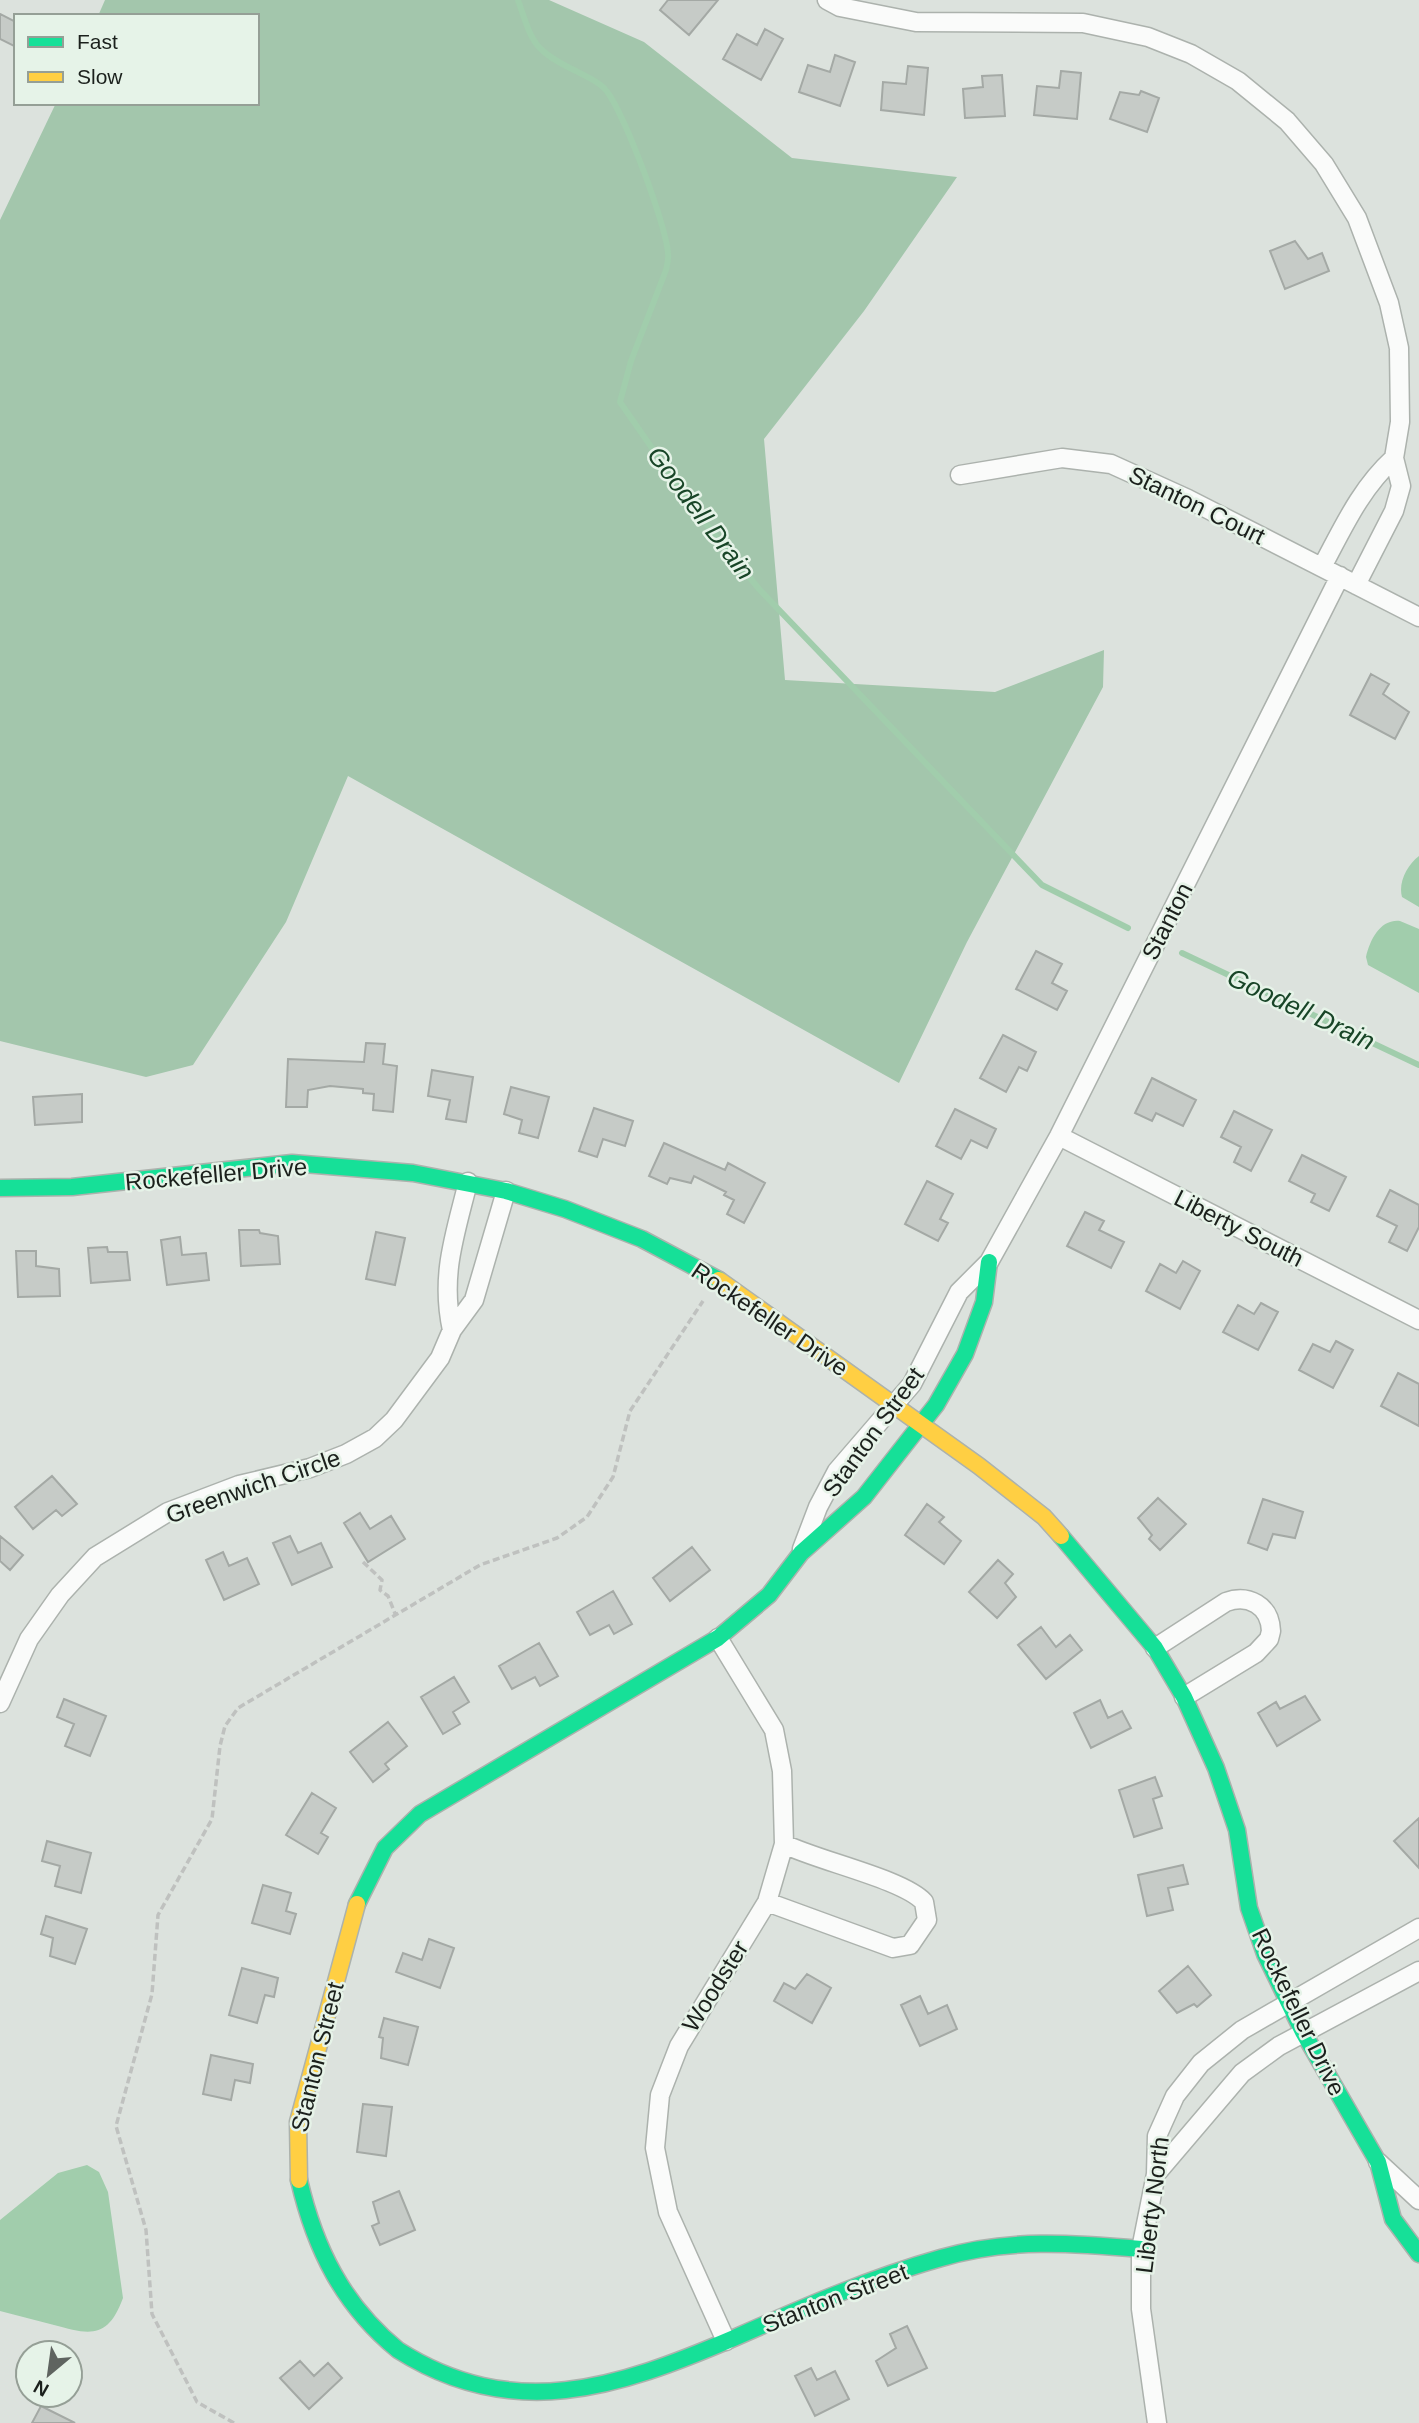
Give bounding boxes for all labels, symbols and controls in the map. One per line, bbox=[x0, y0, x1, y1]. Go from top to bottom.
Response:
legend bbox=[14, 14, 259, 105]
text: Fast bbox=[77, 30, 118, 53]
text: Slow bbox=[77, 65, 123, 88]
water label: Goodell Drain bbox=[641, 440, 761, 586]
street label: Stanton Court bbox=[1125, 460, 1270, 550]
street label: Stanton bbox=[1136, 878, 1198, 964]
water label: Goodell Drain bbox=[1223, 962, 1379, 1056]
street label: Rockefeller Drive bbox=[124, 1153, 308, 1195]
street label: Liberty South bbox=[1170, 1184, 1308, 1272]
street label: Rockefeller Drive bbox=[687, 1257, 853, 1381]
street label: Stanton Street bbox=[817, 1362, 929, 1502]
street label: Greenwich Circle bbox=[162, 1443, 344, 1529]
street label: Rockefeller Drive bbox=[1247, 1924, 1351, 2100]
street label: Woodster bbox=[676, 1935, 754, 2037]
street label: Stanton Street bbox=[285, 1979, 349, 2135]
street label: Liberty North bbox=[1130, 2135, 1174, 2275]
street label: Stanton Street bbox=[759, 2258, 912, 2338]
north arrow bbox=[14, 2339, 84, 2409]
text: N bbox=[30, 2376, 52, 2401]

